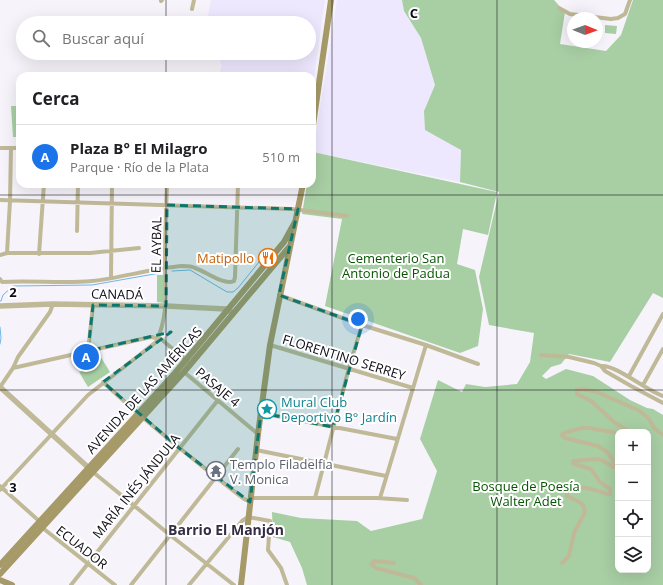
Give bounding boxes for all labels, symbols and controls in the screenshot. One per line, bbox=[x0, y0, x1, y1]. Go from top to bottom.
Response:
text: C bbox=[410, 4, 418, 22]
north arrow bbox=[567, 12, 603, 48]
search box bbox=[16, 16, 316, 60]
icon: search bbox=[30, 27, 52, 49]
text: Buscar aquí bbox=[62, 28, 144, 48]
text: Cerca bbox=[32, 87, 80, 110]
text: Plaza B° El Milagro bbox=[70, 138, 208, 158]
text: A bbox=[41, 148, 49, 166]
text: 510 m bbox=[262, 148, 300, 166]
text: Parque · Río de la Plata bbox=[70, 158, 209, 176]
street label: EL AYBAL bbox=[147, 216, 165, 273]
restaurant icon: Matipollo bbox=[257, 247, 279, 269]
place label: Matipollo bbox=[197, 249, 254, 267]
park label: Cementerio San Antonio de Padua bbox=[342, 249, 450, 282]
text: 2 bbox=[9, 283, 17, 301]
street label: CANADÁ bbox=[91, 285, 144, 303]
your location bbox=[348, 309, 368, 329]
street label: AVENIDA DE LAS AMÉRICAS bbox=[83, 323, 205, 457]
street label: FLORENTINO SERREY bbox=[280, 330, 408, 384]
pin: A bbox=[73, 342, 99, 372]
street label: PASAJE 4 bbox=[192, 363, 244, 411]
place label: Mural Club Deportivo B° Jardín bbox=[281, 393, 397, 426]
place icon: Mural Club Deportivo B° Jardín bbox=[256, 398, 278, 420]
street label: MARÍA INÉS JÁNDULA bbox=[88, 429, 184, 542]
map controls bbox=[615, 429, 651, 573]
button: + bbox=[615, 429, 651, 465]
place label: Templo Filadelfia V. Monica bbox=[230, 455, 333, 488]
temple icon: Templo Filadelfia V. Monica bbox=[205, 460, 227, 482]
button: − bbox=[615, 465, 651, 501]
park label: Bosque de Poesía Walter Adet bbox=[472, 477, 580, 510]
text: 3 bbox=[9, 478, 17, 496]
button: locate bbox=[615, 501, 651, 537]
district label: Barrio El Manjón bbox=[168, 520, 284, 539]
street label: ECUADOR bbox=[53, 521, 111, 573]
button: layers bbox=[615, 537, 651, 573]

